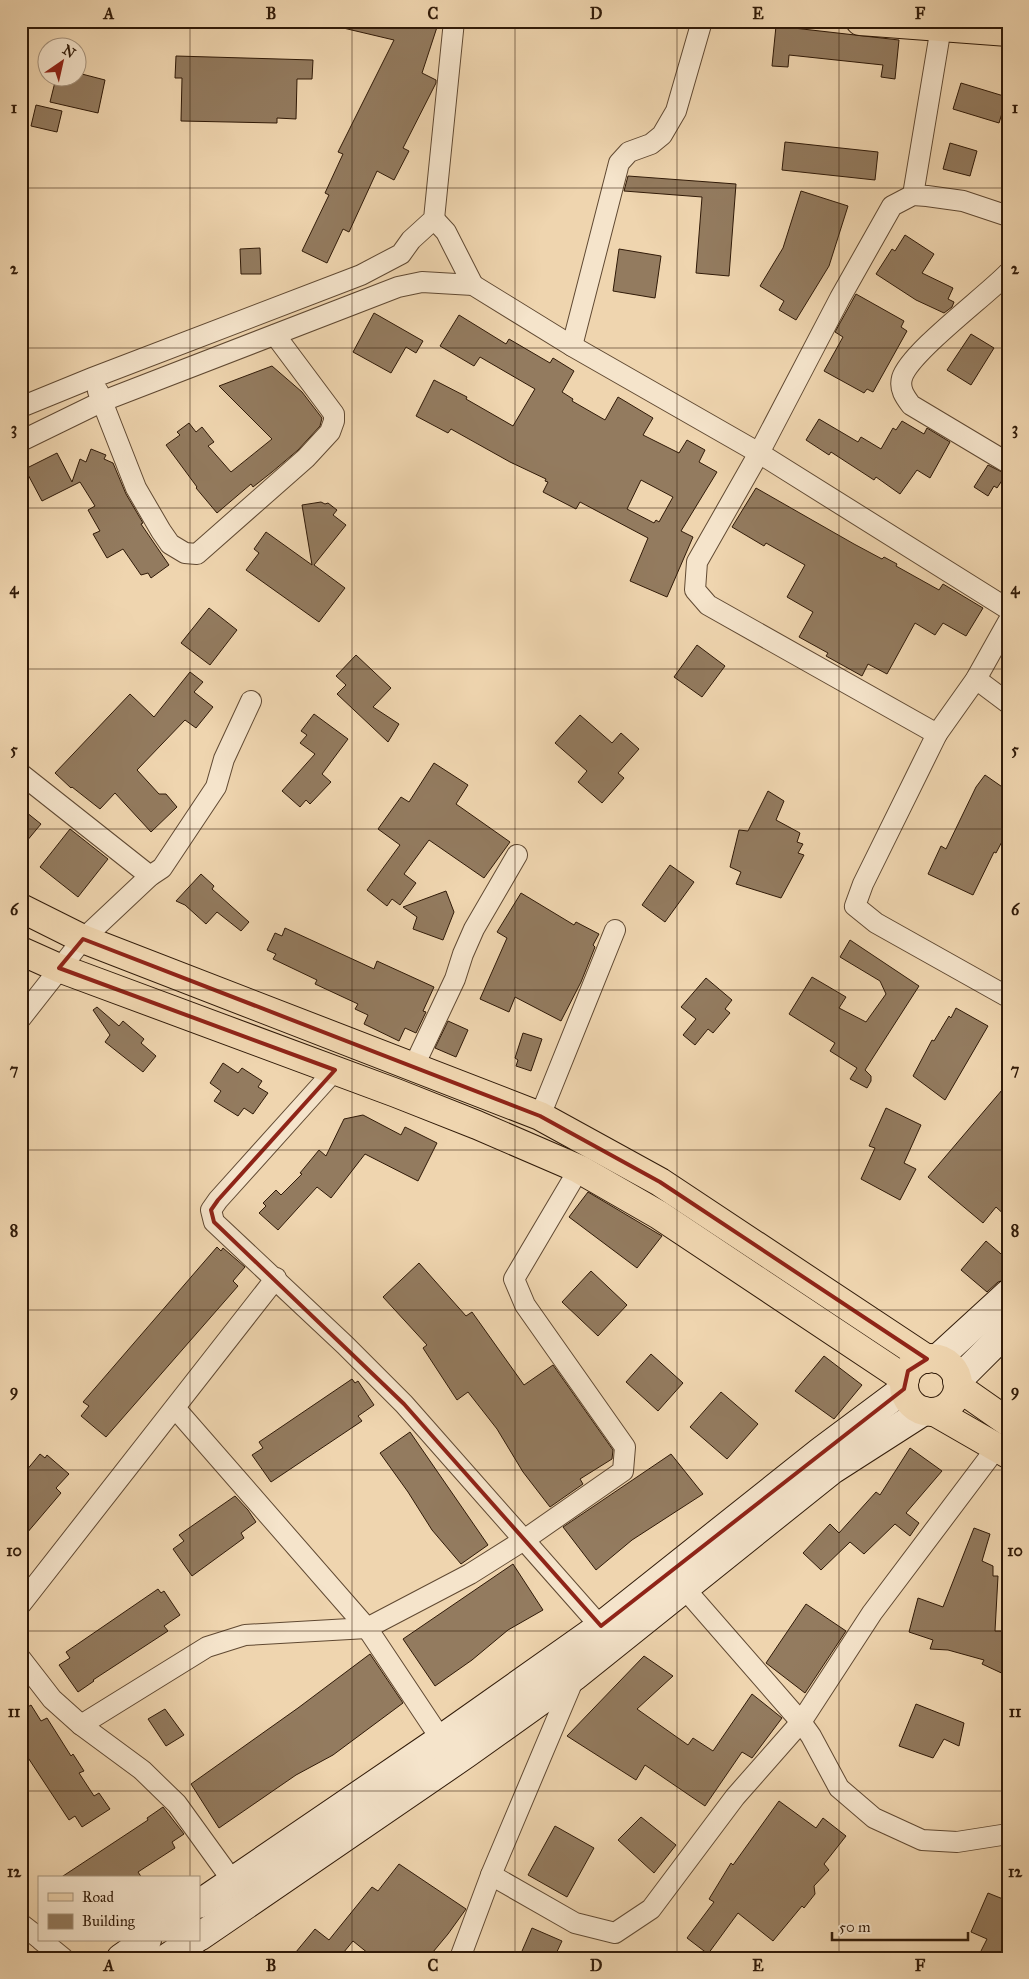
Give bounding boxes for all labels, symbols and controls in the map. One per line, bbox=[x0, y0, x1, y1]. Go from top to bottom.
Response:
text: A bbox=[103, 4, 115, 23]
text: B bbox=[266, 4, 276, 23]
text: C bbox=[428, 4, 439, 23]
text: D bbox=[590, 4, 603, 23]
text: E bbox=[752, 4, 764, 23]
text: F bbox=[915, 4, 926, 23]
north arrow bbox=[38, 38, 88, 88]
text: N bbox=[59, 41, 79, 62]
text: 1 bbox=[11, 98, 18, 117]
text: 1 bbox=[1012, 98, 1019, 117]
text: 2 bbox=[10, 259, 19, 278]
text: 2 bbox=[1011, 259, 1020, 278]
text: 3 bbox=[11, 419, 17, 439]
text: 3 bbox=[1012, 419, 1018, 439]
text: 4 bbox=[10, 579, 20, 599]
text: 4 bbox=[1011, 579, 1021, 599]
text: 5 bbox=[10, 740, 18, 759]
text: 5 bbox=[1011, 740, 1019, 759]
text: 6 bbox=[10, 900, 19, 919]
text: 6 bbox=[1011, 900, 1020, 919]
text: 7 bbox=[10, 1060, 19, 1079]
text: 7 bbox=[1011, 1060, 1020, 1079]
text: 8 bbox=[10, 1221, 18, 1240]
text: 8 bbox=[1011, 1221, 1019, 1240]
text: 9 bbox=[10, 1381, 18, 1401]
text: 9 bbox=[1011, 1381, 1019, 1401]
text: 10 bbox=[6, 1541, 22, 1560]
text: 10 bbox=[1007, 1541, 1023, 1560]
text: 11 bbox=[8, 1702, 21, 1721]
text: 11 bbox=[1009, 1702, 1022, 1721]
text: 12 bbox=[7, 1862, 22, 1881]
text: 12 bbox=[1008, 1862, 1023, 1881]
legend bbox=[38, 1876, 200, 1942]
text: Road bbox=[82, 1888, 114, 1906]
scale bar bbox=[832, 1909, 968, 1941]
text: Building bbox=[82, 1912, 136, 1930]
text: 50 m bbox=[839, 1918, 871, 1936]
text: A bbox=[103, 1956, 115, 1975]
text: B bbox=[266, 1956, 276, 1975]
text: C bbox=[428, 1956, 439, 1975]
text: D bbox=[590, 1956, 603, 1975]
text: E bbox=[752, 1956, 764, 1975]
text: F bbox=[915, 1956, 926, 1975]

